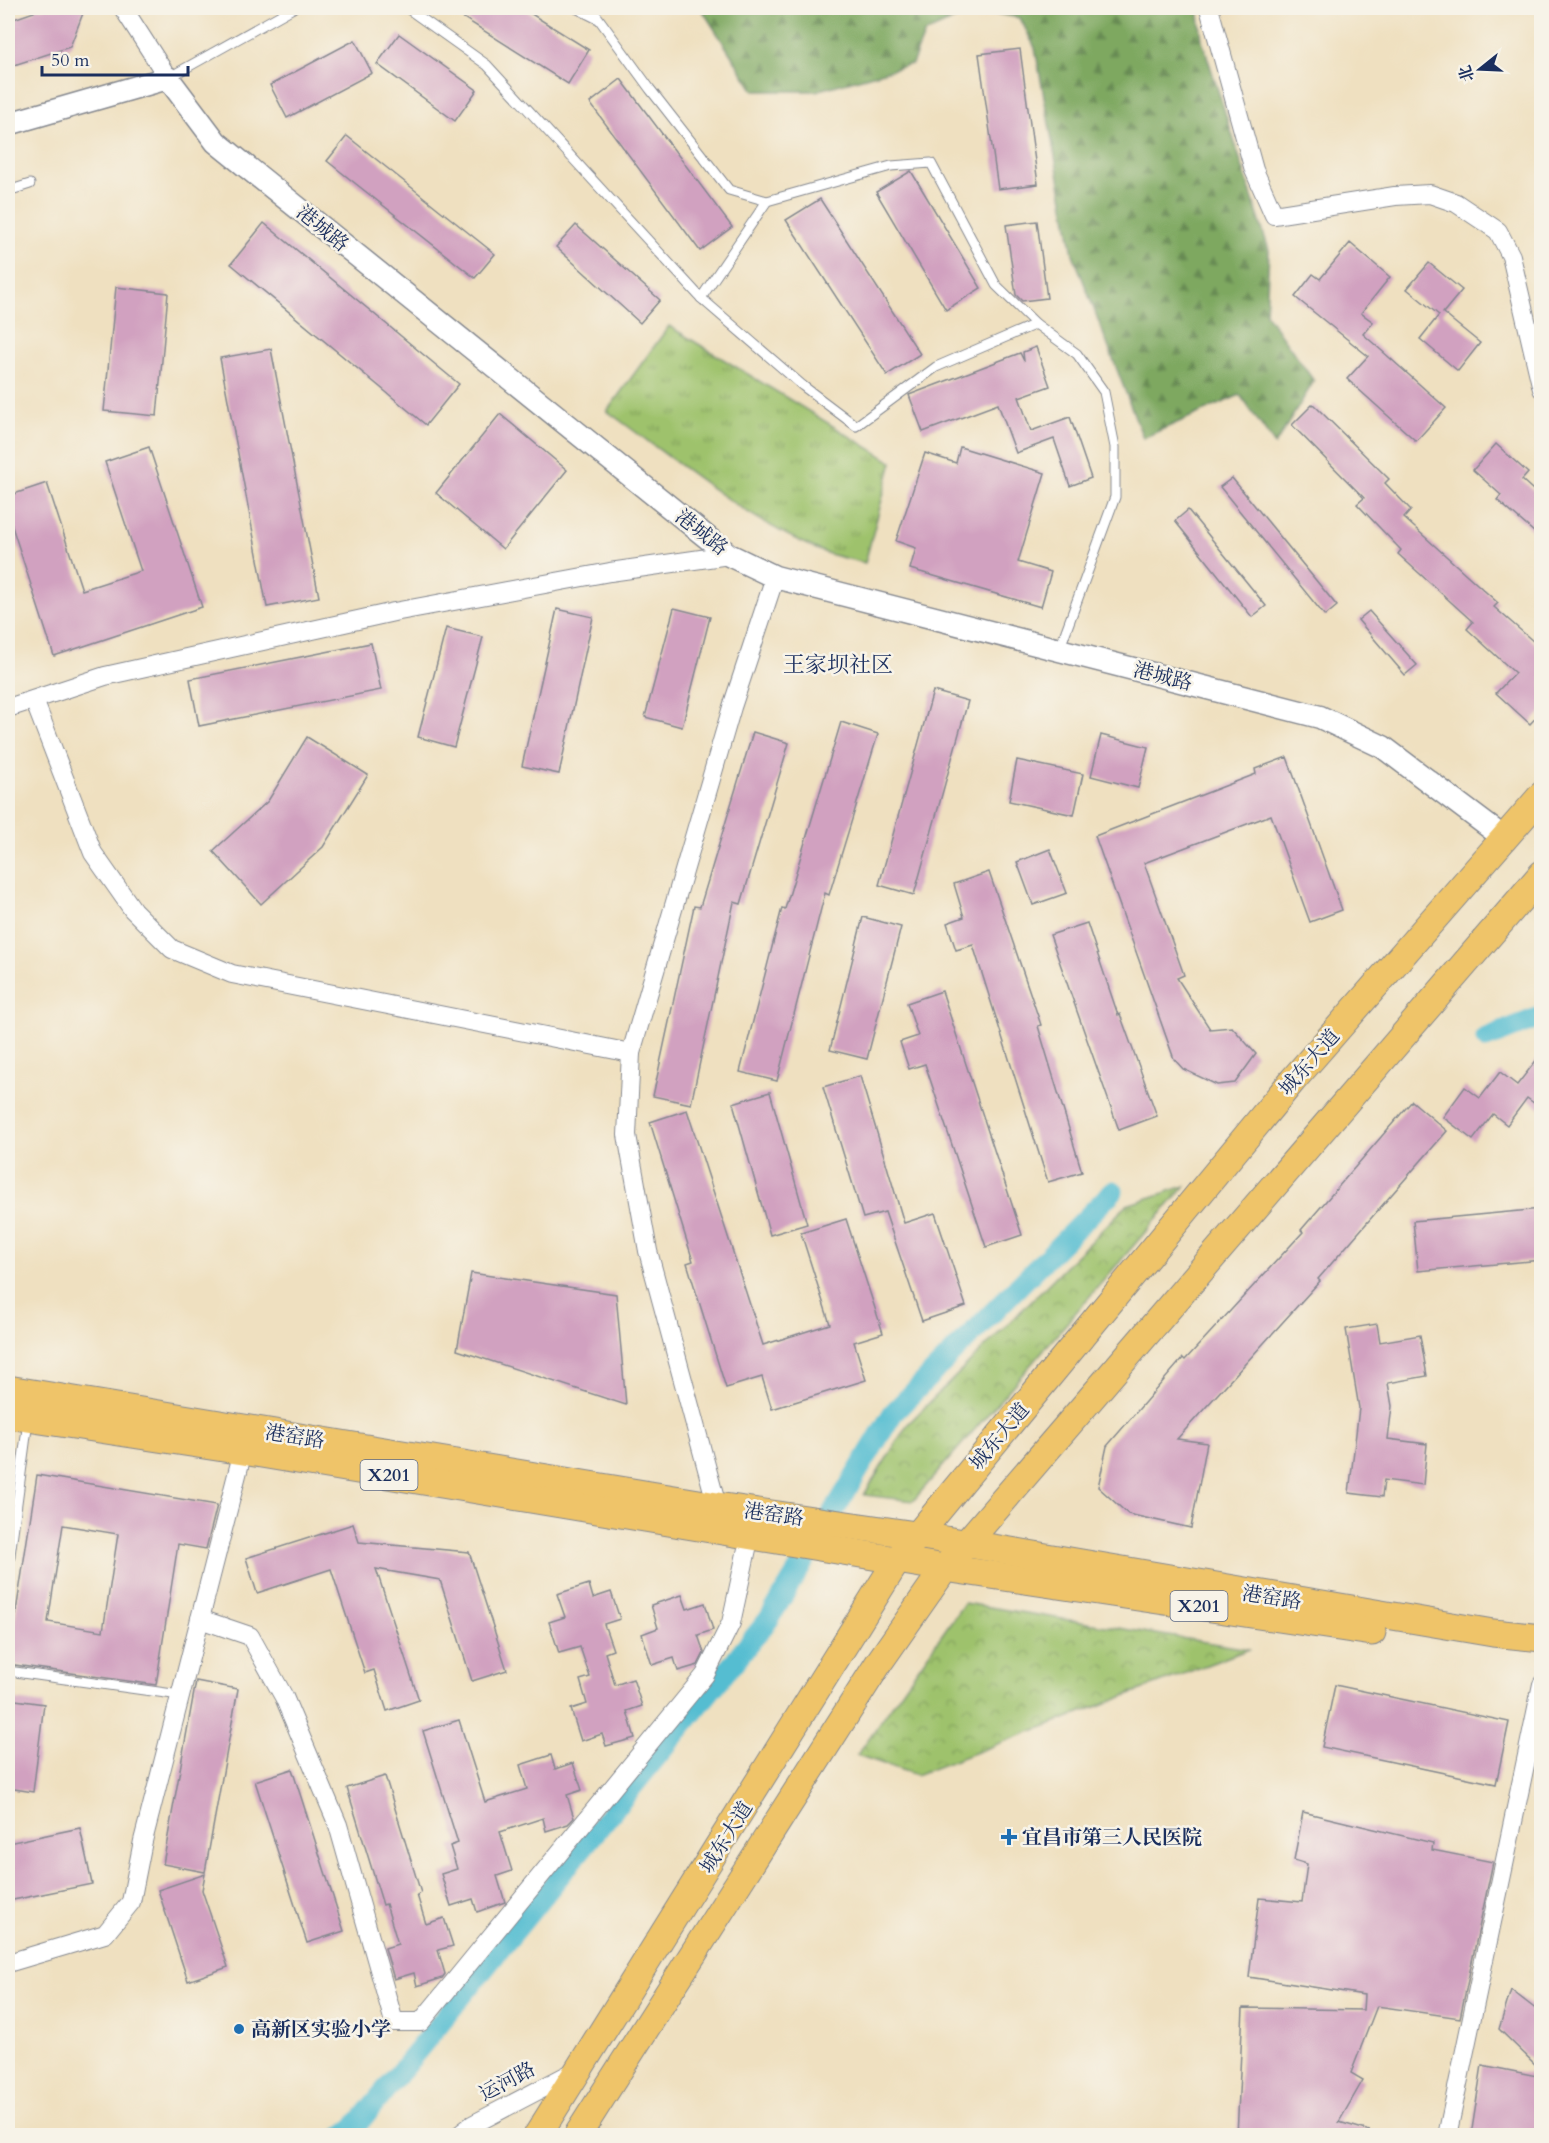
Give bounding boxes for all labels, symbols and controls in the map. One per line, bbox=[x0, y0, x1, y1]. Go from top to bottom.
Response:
scale bar bbox=[42, 39, 188, 77]
north arrow bbox=[1450, 39, 1510, 99]
text: 50 m bbox=[51, 48, 90, 73]
text: 北 bbox=[1454, 62, 1480, 84]
street label: 港城路 bbox=[291, 199, 354, 258]
street label: 港城路 bbox=[670, 503, 734, 562]
district label: 王家坝社区 bbox=[783, 650, 893, 680]
street label: 港城路 bbox=[1131, 656, 1195, 697]
street label: 城东大道 bbox=[1273, 1023, 1346, 1101]
street label: 城东大道 bbox=[963, 1397, 1035, 1476]
street label: 港窑路 bbox=[263, 1418, 327, 1455]
road number: X201 bbox=[360, 1460, 418, 1490]
street label: 港窑路 bbox=[742, 1497, 806, 1532]
street label: 港窑路 bbox=[1240, 1579, 1304, 1616]
road number: X201 bbox=[1170, 1591, 1228, 1621]
street label: 城东大道 bbox=[694, 1796, 759, 1878]
place label: 宜昌市第三人民医院 bbox=[1022, 1824, 1202, 1851]
marker: 宜昌市第三人民医院 bbox=[1000, 1828, 1018, 1846]
place label: 高新区实验小学 bbox=[251, 2016, 391, 2043]
marker: 高新区实验小学 bbox=[232, 2022, 246, 2036]
street label: 运河路 bbox=[474, 2055, 540, 2107]

